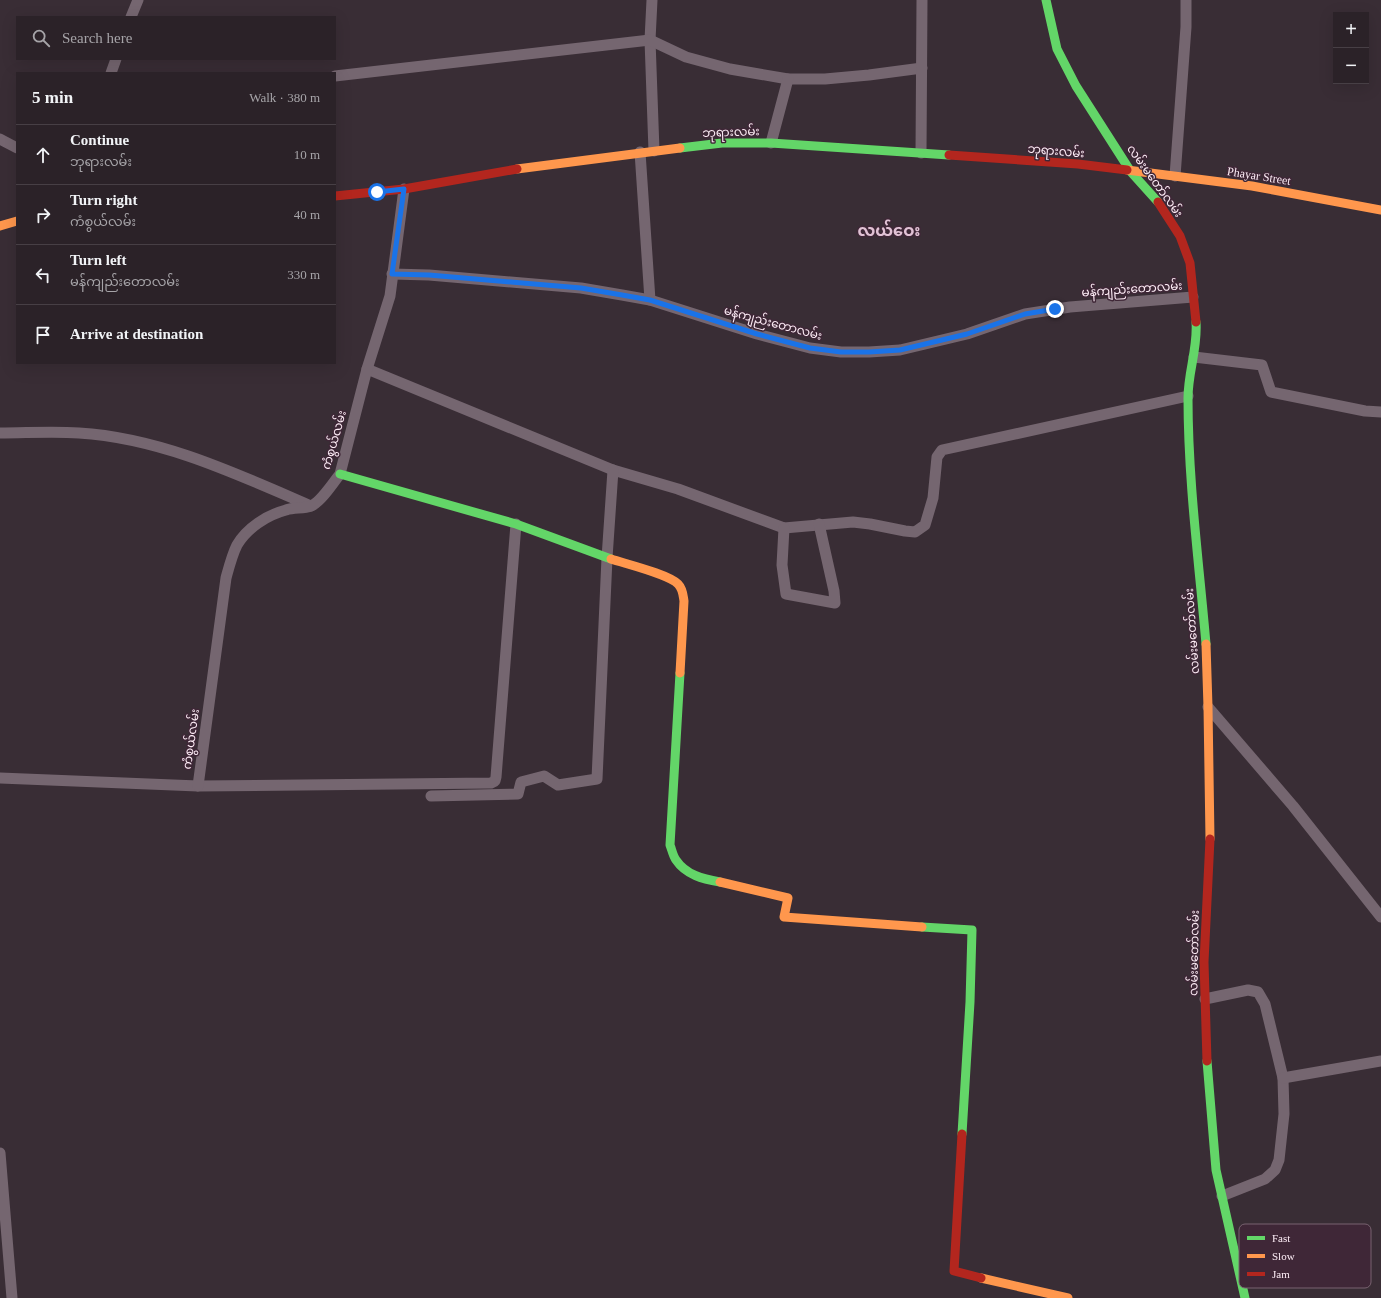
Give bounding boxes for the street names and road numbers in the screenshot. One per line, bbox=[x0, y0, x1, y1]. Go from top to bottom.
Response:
street label: ဘုရားလမ်း bbox=[702, 122, 760, 143]
street label: ဘုရားလမ်း bbox=[1027, 140, 1085, 163]
street label: လမ်းမတော်လမ်း bbox=[1124, 141, 1188, 220]
street label: Phayar Street bbox=[1226, 164, 1293, 188]
street label: မန်ကျည်းတောလမ်း bbox=[1081, 276, 1183, 303]
street label: မန်ကျည်းတောလမ်း bbox=[722, 301, 824, 346]
street label: ကံစွယ်လမ်း bbox=[317, 408, 352, 472]
street label: လမ်းမတော်လမ်း bbox=[1180, 588, 1202, 675]
street label: ကံစွယ်လမ်း bbox=[178, 708, 205, 771]
street label: လမ်းမတော်လမ်း bbox=[1184, 910, 1202, 996]

